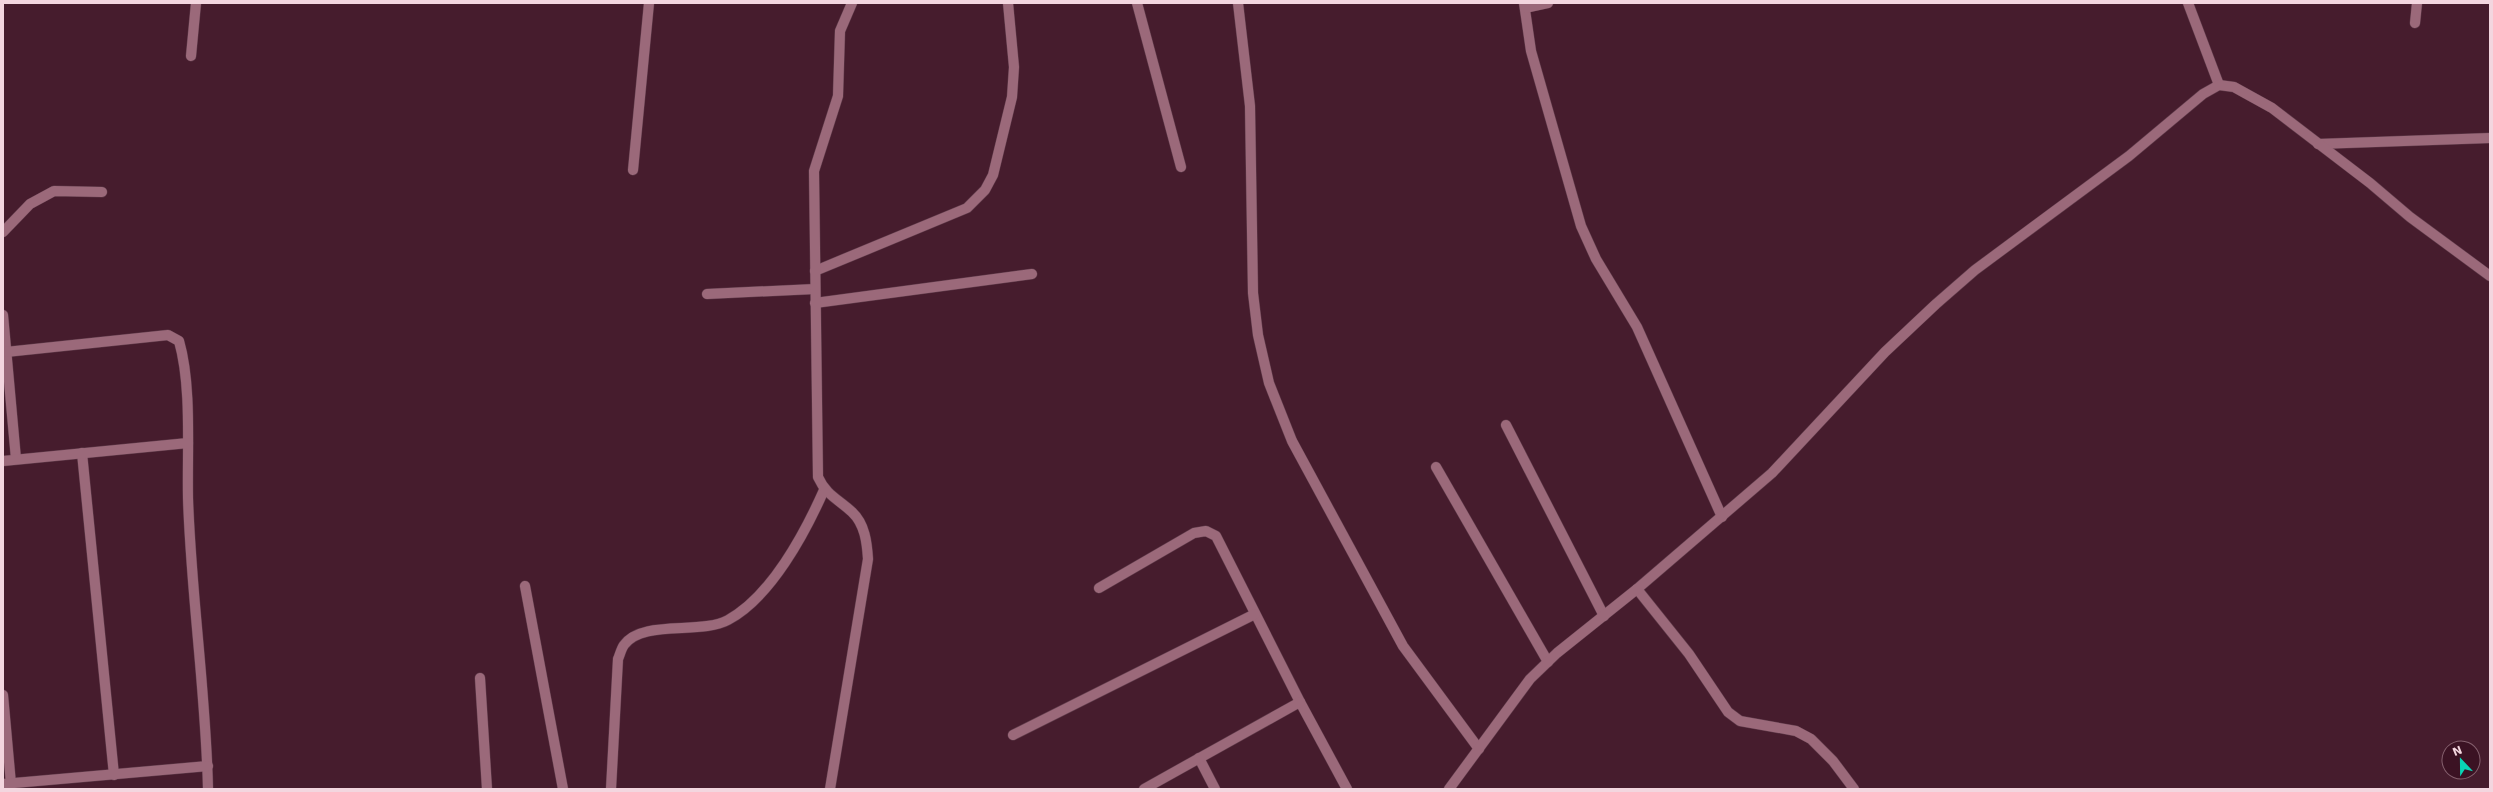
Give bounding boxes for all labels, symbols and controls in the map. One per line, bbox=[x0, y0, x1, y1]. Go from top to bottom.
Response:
north arrow bbox=[2441, 740, 2481, 780]
text: N bbox=[2451, 743, 2464, 759]

